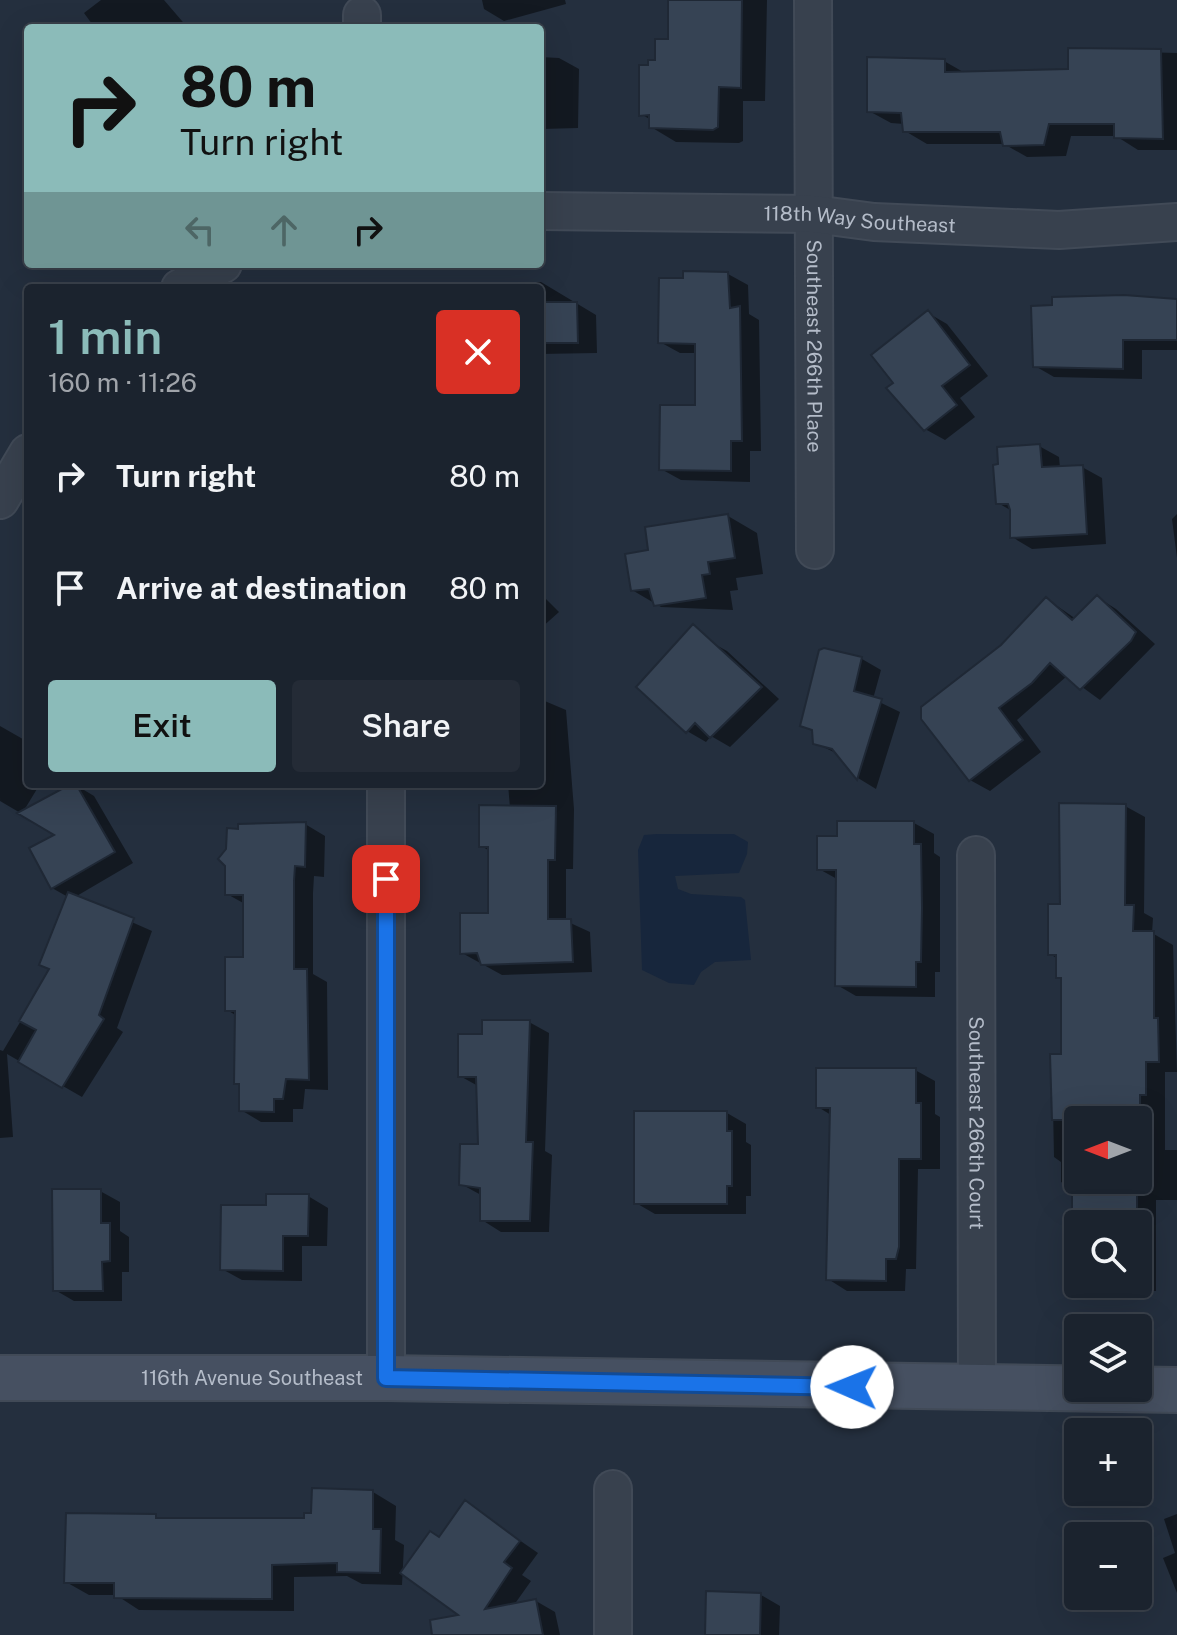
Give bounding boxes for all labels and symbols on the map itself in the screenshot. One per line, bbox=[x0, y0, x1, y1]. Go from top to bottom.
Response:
street label: 118th Way Southeast bbox=[763, 201, 956, 238]
street label: Southeast 266th Place bbox=[802, 239, 827, 453]
pin bbox=[352, 845, 420, 913]
street label: Southeast 266th Court bbox=[964, 1016, 989, 1230]
north arrow bbox=[1064, 1106, 1152, 1194]
position arrow bbox=[810, 1345, 894, 1429]
street label: 116th Avenue Southeast bbox=[141, 1366, 363, 1390]

